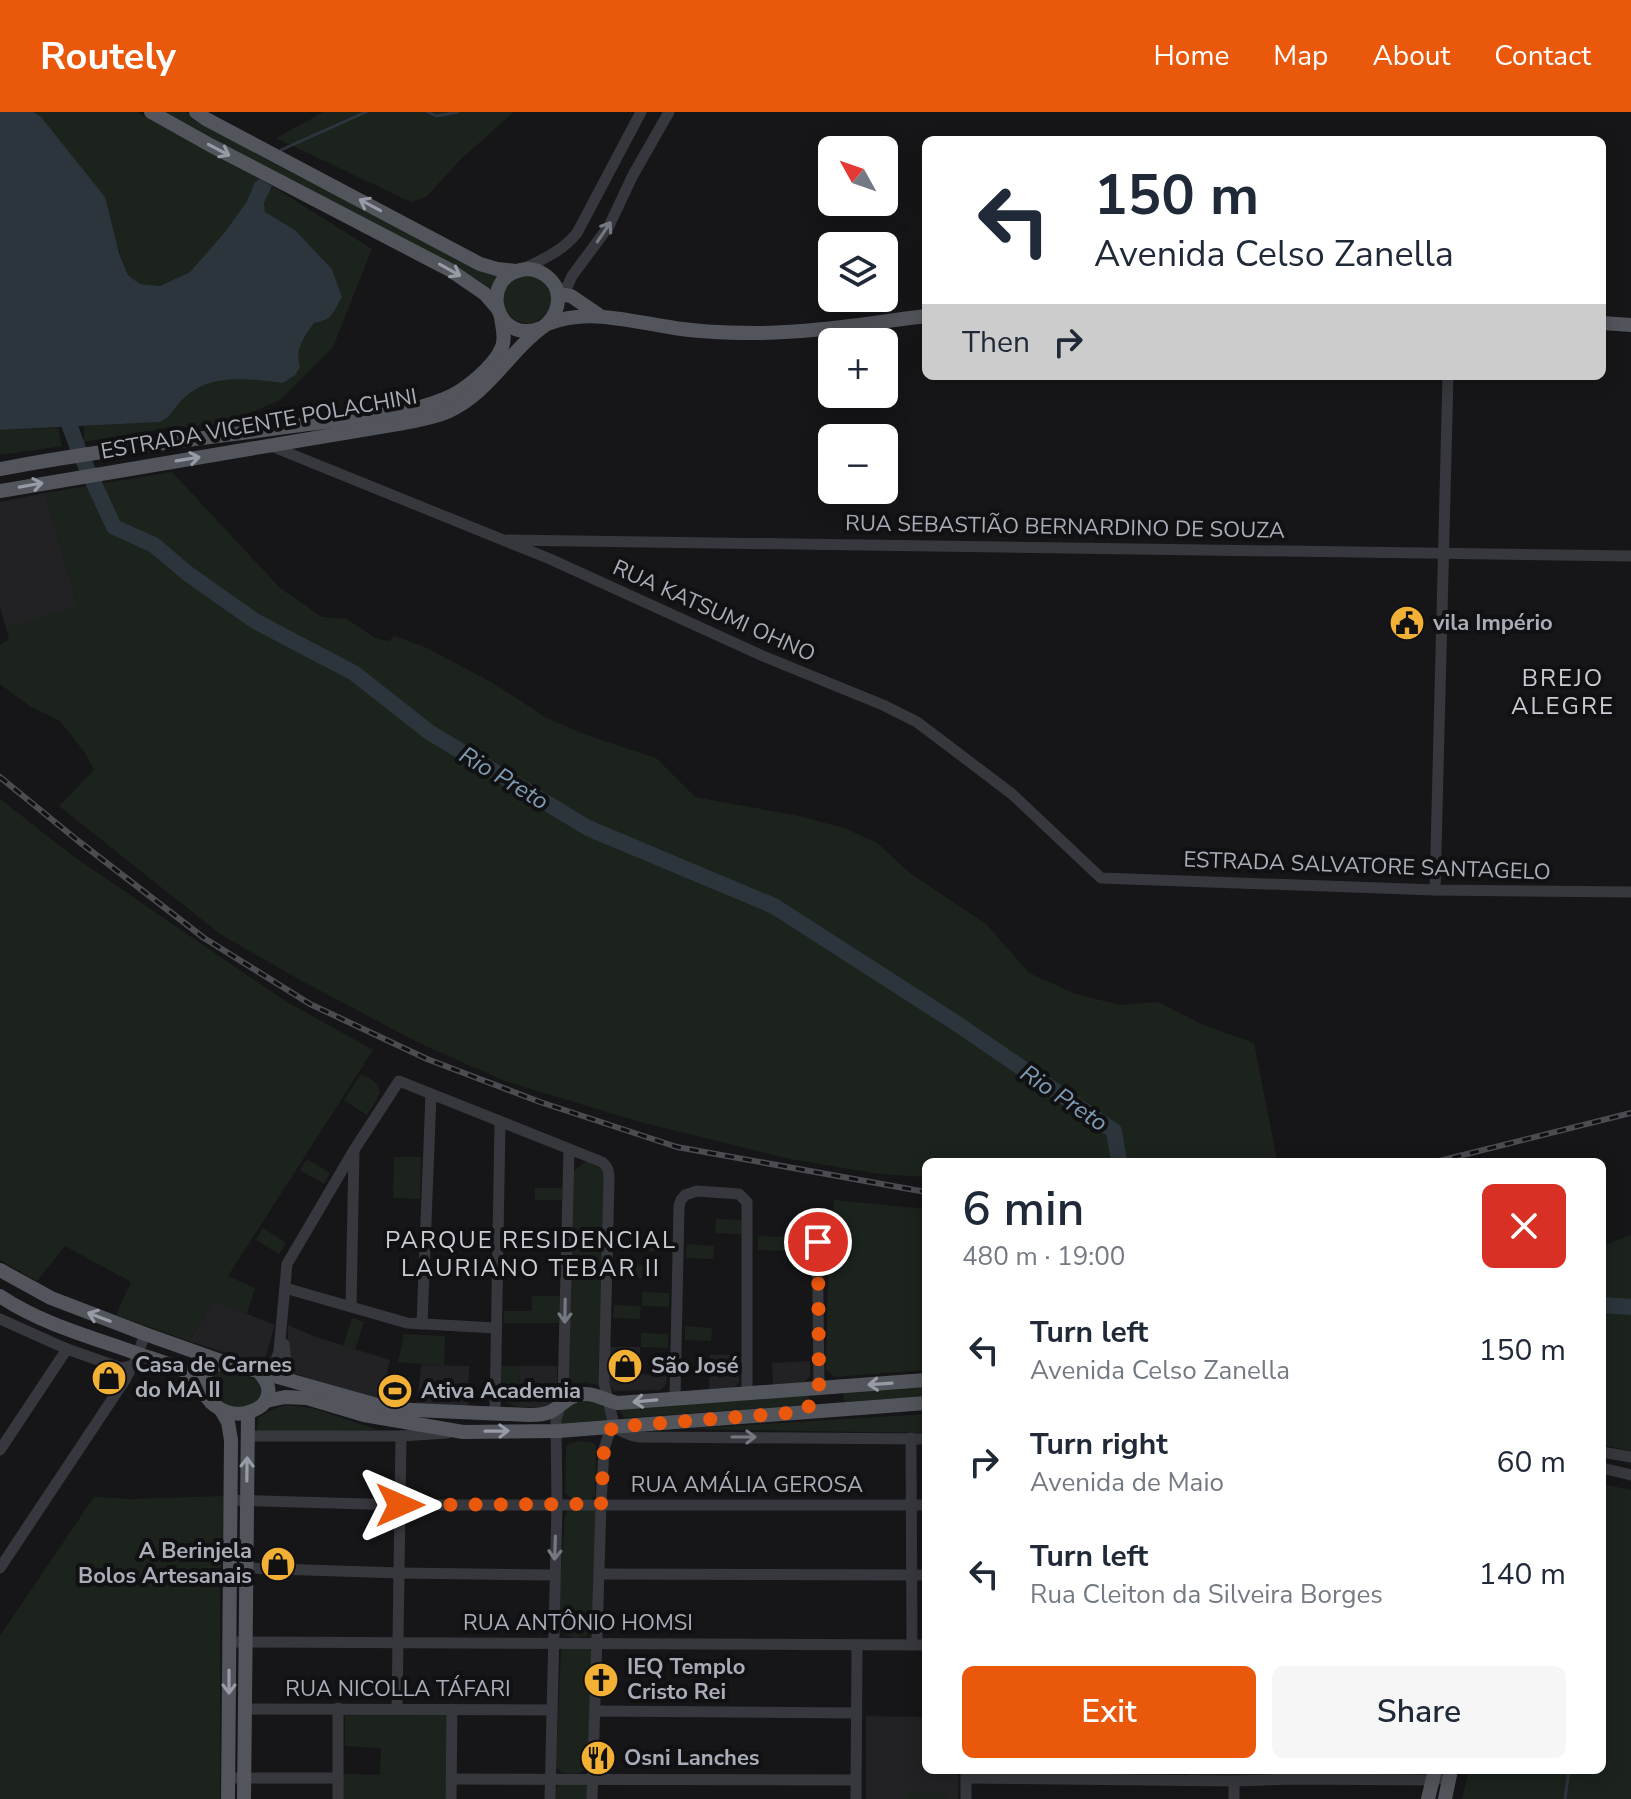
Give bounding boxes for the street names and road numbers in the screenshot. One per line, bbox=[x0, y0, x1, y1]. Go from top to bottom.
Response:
street label: ESTRADA VICENTE POLACHINI bbox=[98, 381, 420, 467]
street label: RUA SEBASTIÃO BERNARDINO DE SOUZA bbox=[845, 508, 1285, 546]
street label: RUA KATSUMI OHNO bbox=[608, 553, 820, 669]
street label: ESTRADA SALVATORE SANTAGELO bbox=[1183, 845, 1551, 887]
street label: RUA AMÁLIA GEROSA bbox=[631, 1470, 863, 1500]
street label: RUA ANTÔNIO HOMSI bbox=[463, 1608, 693, 1638]
street label: RUA NICOLLA TÁFARI bbox=[285, 1674, 511, 1704]

